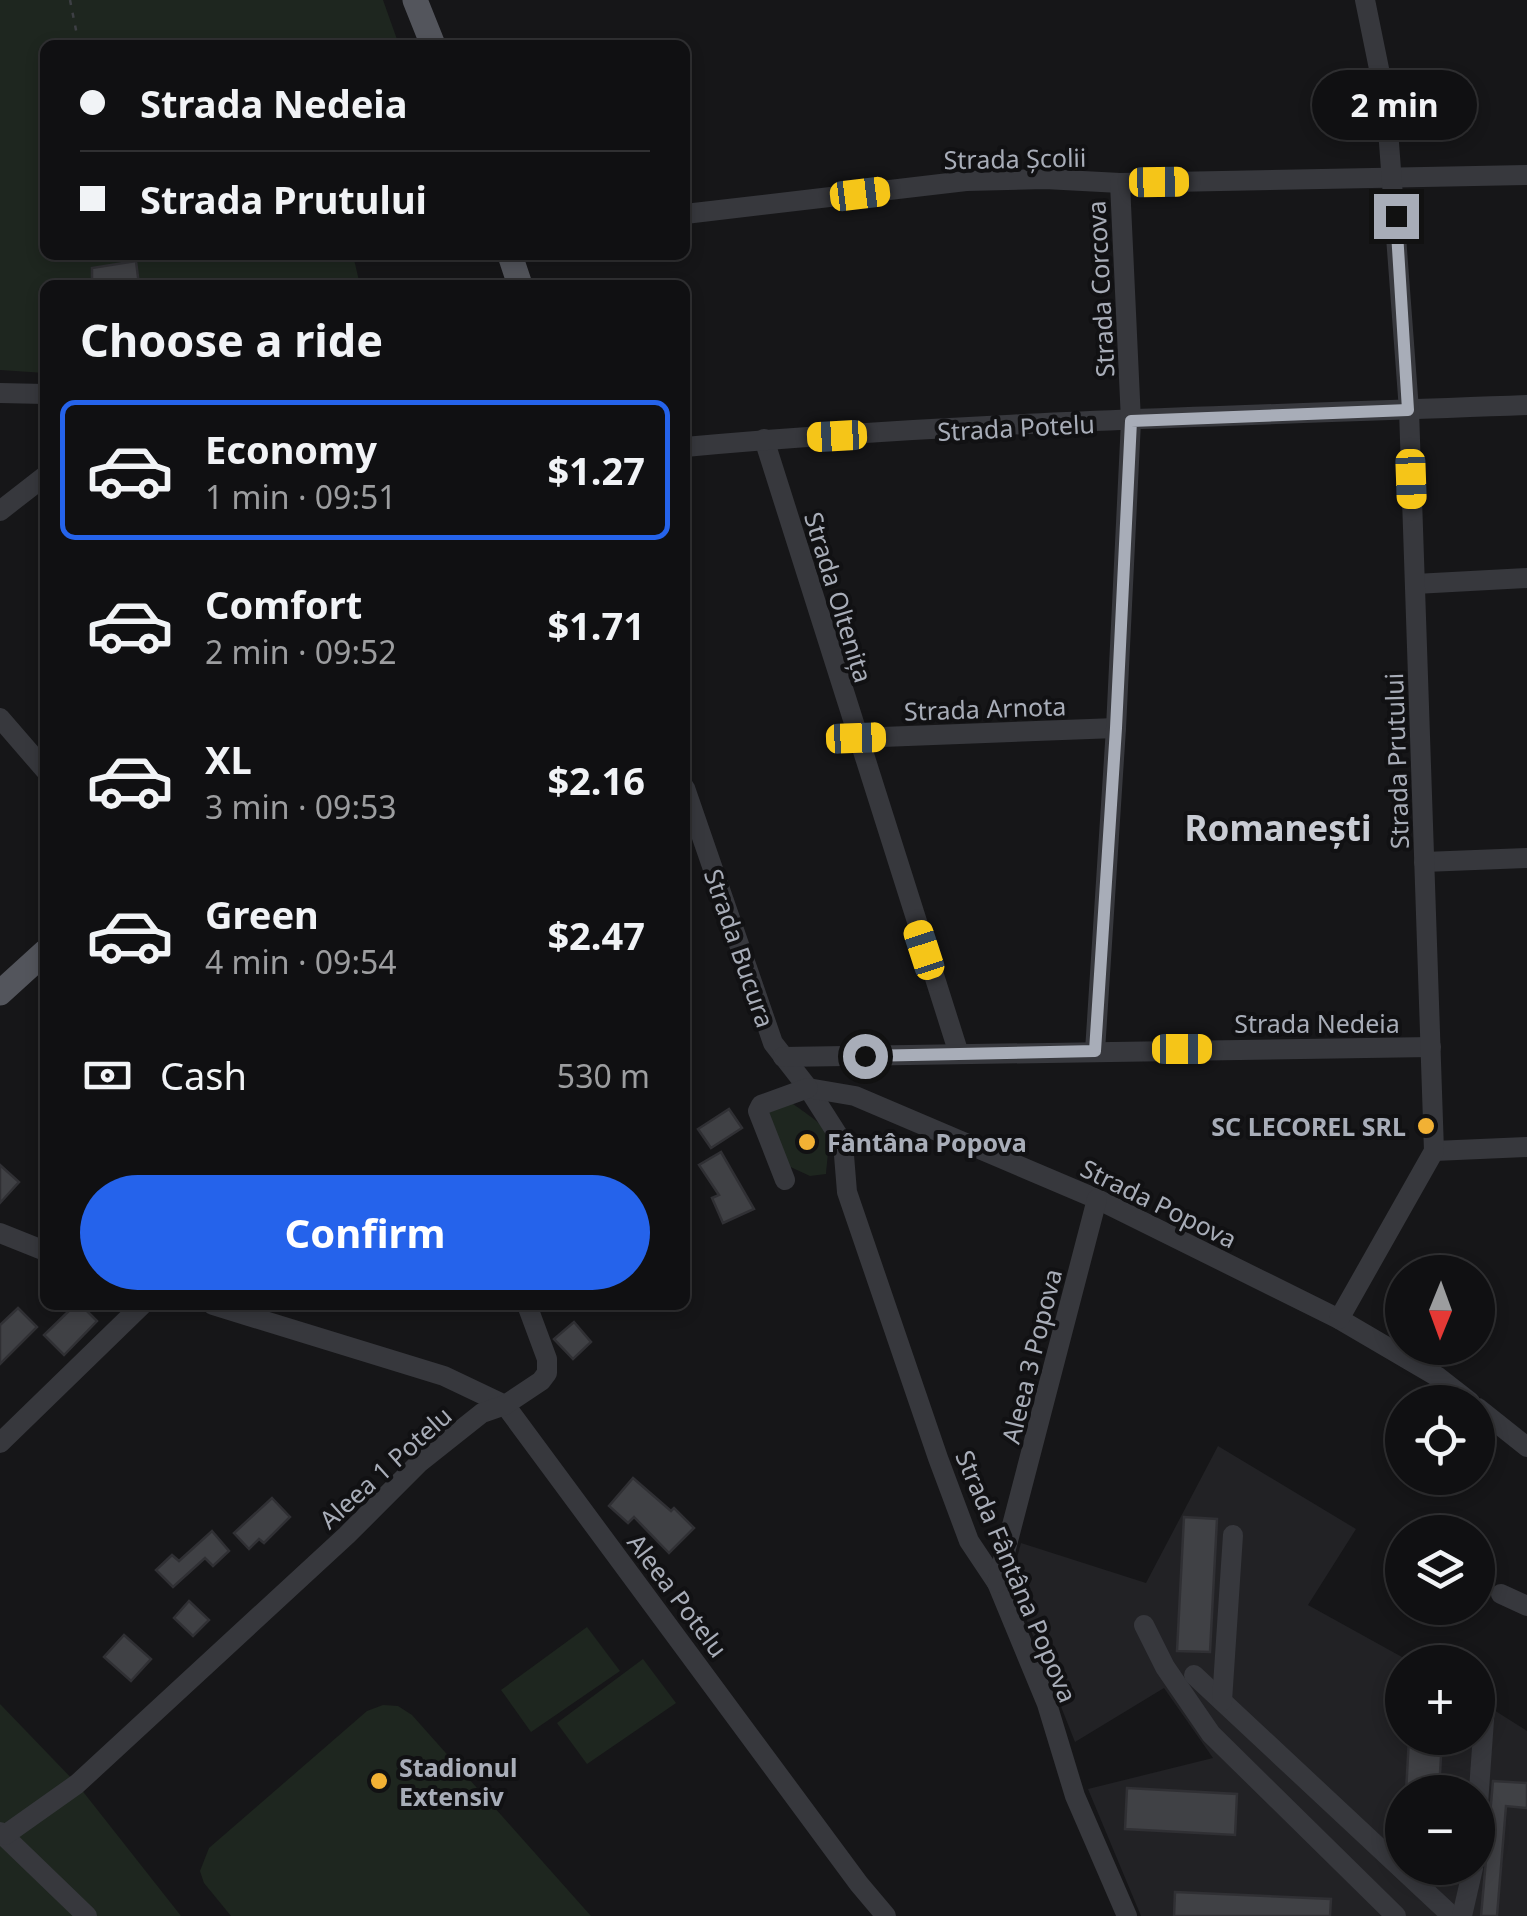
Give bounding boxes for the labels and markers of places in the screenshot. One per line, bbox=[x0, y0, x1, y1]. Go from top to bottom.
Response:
place label: SC LECOREL SRL bbox=[1211, 1109, 1406, 1143]
marker: SC LECOREL SRL bbox=[1415, 1115, 1437, 1137]
place label: Fântâna Popova bbox=[827, 1125, 1027, 1159]
marker: Fântâna Popova bbox=[796, 1131, 818, 1153]
place label: Stadionul Extensiv bbox=[399, 1750, 517, 1813]
marker: Stadionul Extensiv bbox=[368, 1770, 390, 1792]

